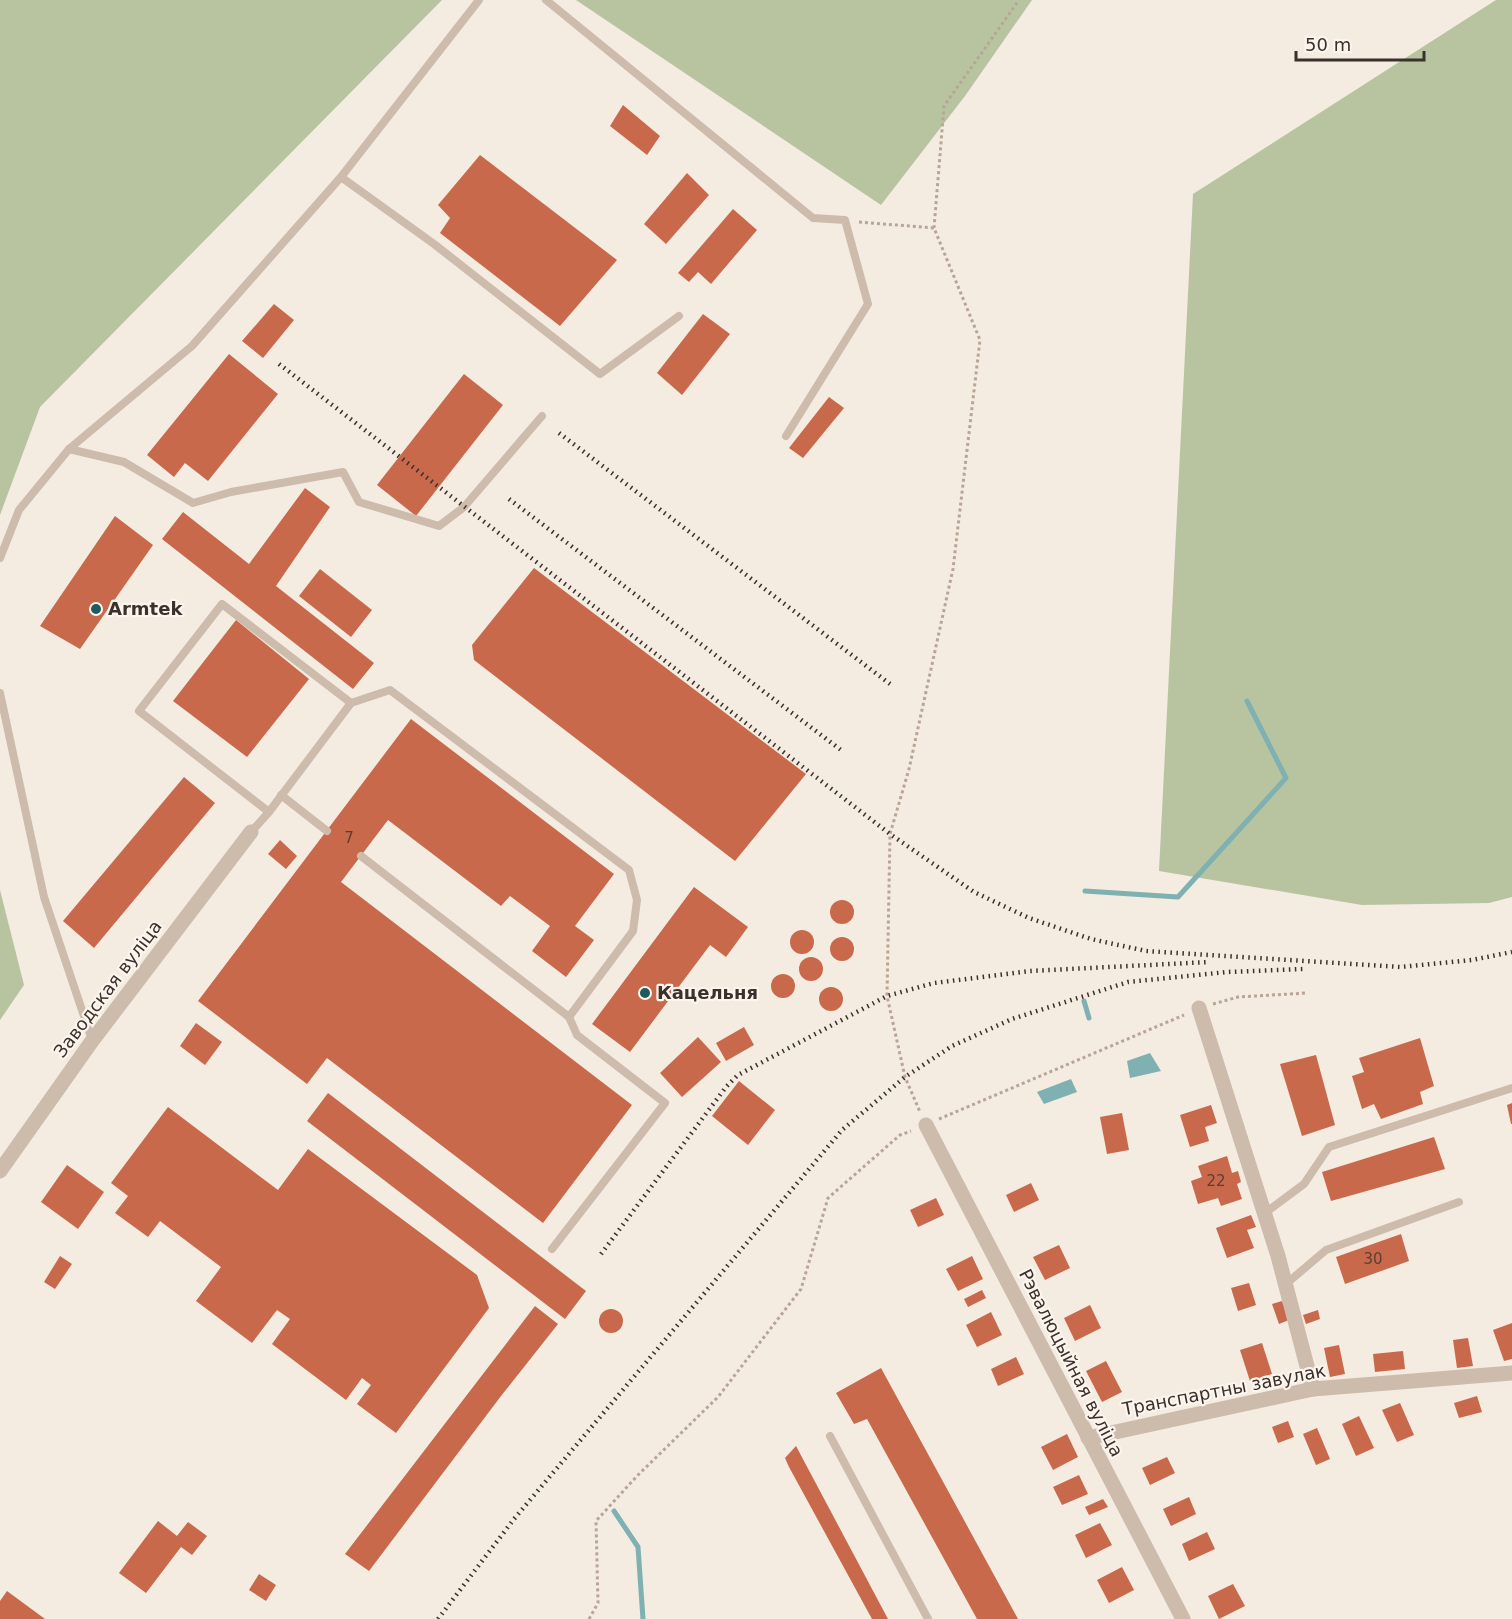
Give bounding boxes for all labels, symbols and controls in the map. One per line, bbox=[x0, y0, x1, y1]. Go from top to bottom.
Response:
scale bar bbox=[1296, 24, 1424, 62]
text: 50 m bbox=[1305, 34, 1351, 55]
place label: Armtek bbox=[108, 598, 183, 619]
marker: Armtek bbox=[89, 602, 103, 616]
house number: 7 bbox=[344, 829, 354, 847]
street label: Заводская вуліца bbox=[49, 916, 166, 1061]
place label: Кацельня bbox=[657, 982, 758, 1003]
marker: Кацельня bbox=[638, 986, 652, 1000]
house number: 22 bbox=[1206, 1172, 1226, 1190]
house number: 30 bbox=[1363, 1250, 1383, 1268]
street label: Рэвалюцыйная вуліца bbox=[1015, 1266, 1128, 1460]
street label: Транспартны завулак bbox=[1119, 1359, 1328, 1420]

